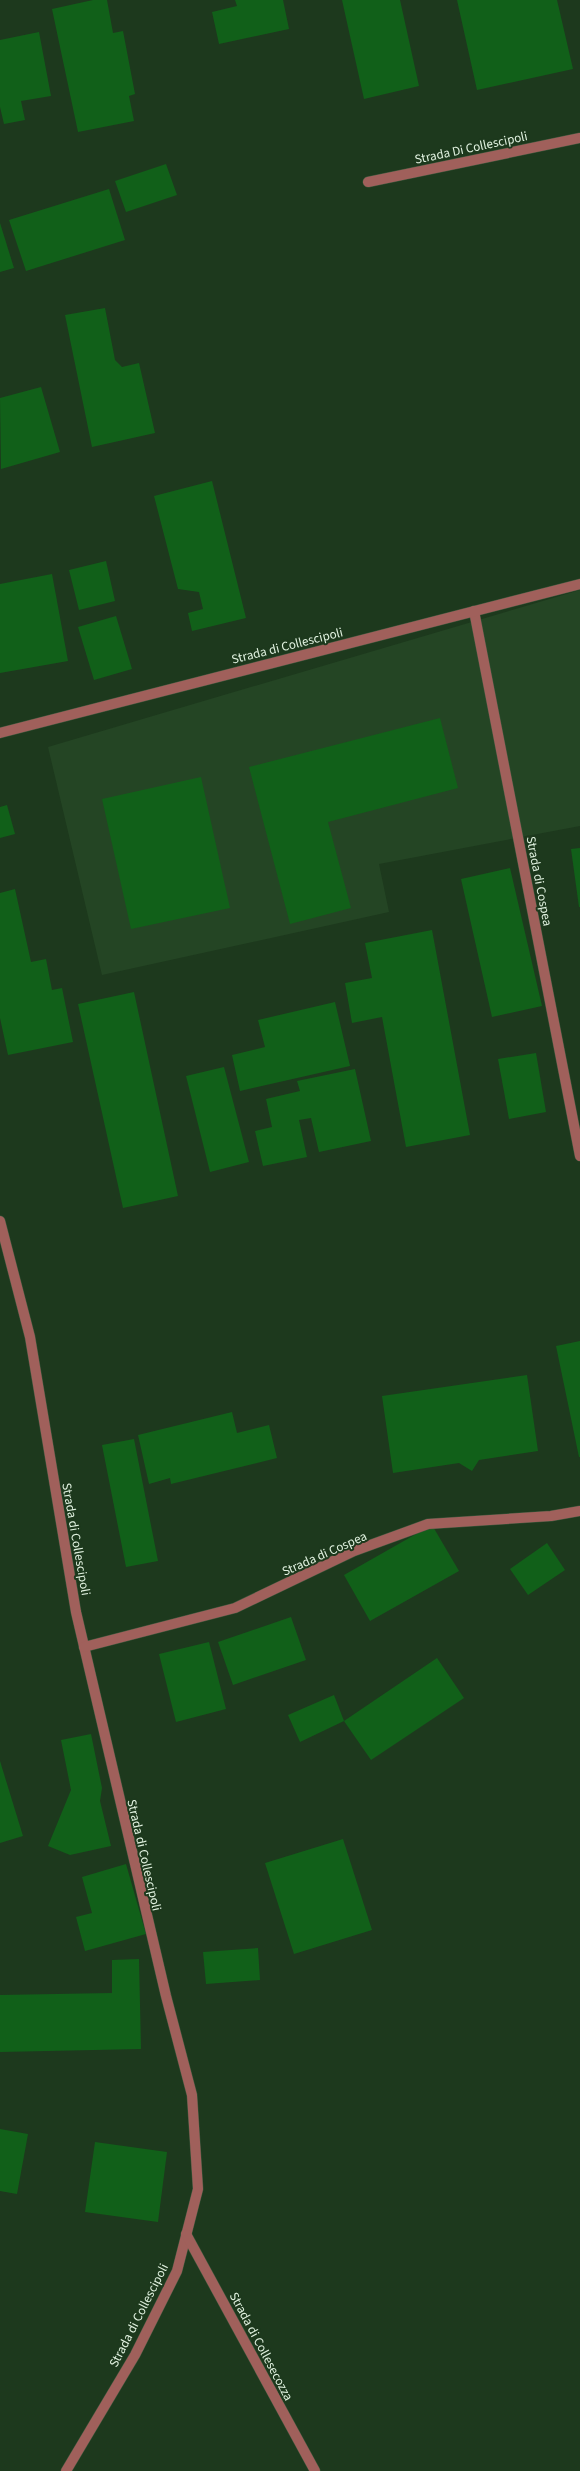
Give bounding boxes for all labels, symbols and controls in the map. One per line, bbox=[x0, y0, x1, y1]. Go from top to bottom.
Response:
street label: Strada Di Collescipoli bbox=[413, 127, 529, 169]
street label: Strada di Collescipoli bbox=[230, 623, 345, 669]
street label: Strada di Cospea bbox=[521, 835, 557, 928]
street label: Strada di Collescipoli bbox=[57, 1481, 95, 1597]
street label: Strada di Cospea bbox=[279, 1527, 370, 1581]
street label: Strada di Collescipoli bbox=[122, 1798, 166, 1913]
street label: Strada di Collescipoli bbox=[105, 2261, 173, 2370]
street label: Strada di Collesecozza bbox=[225, 2289, 297, 2404]

